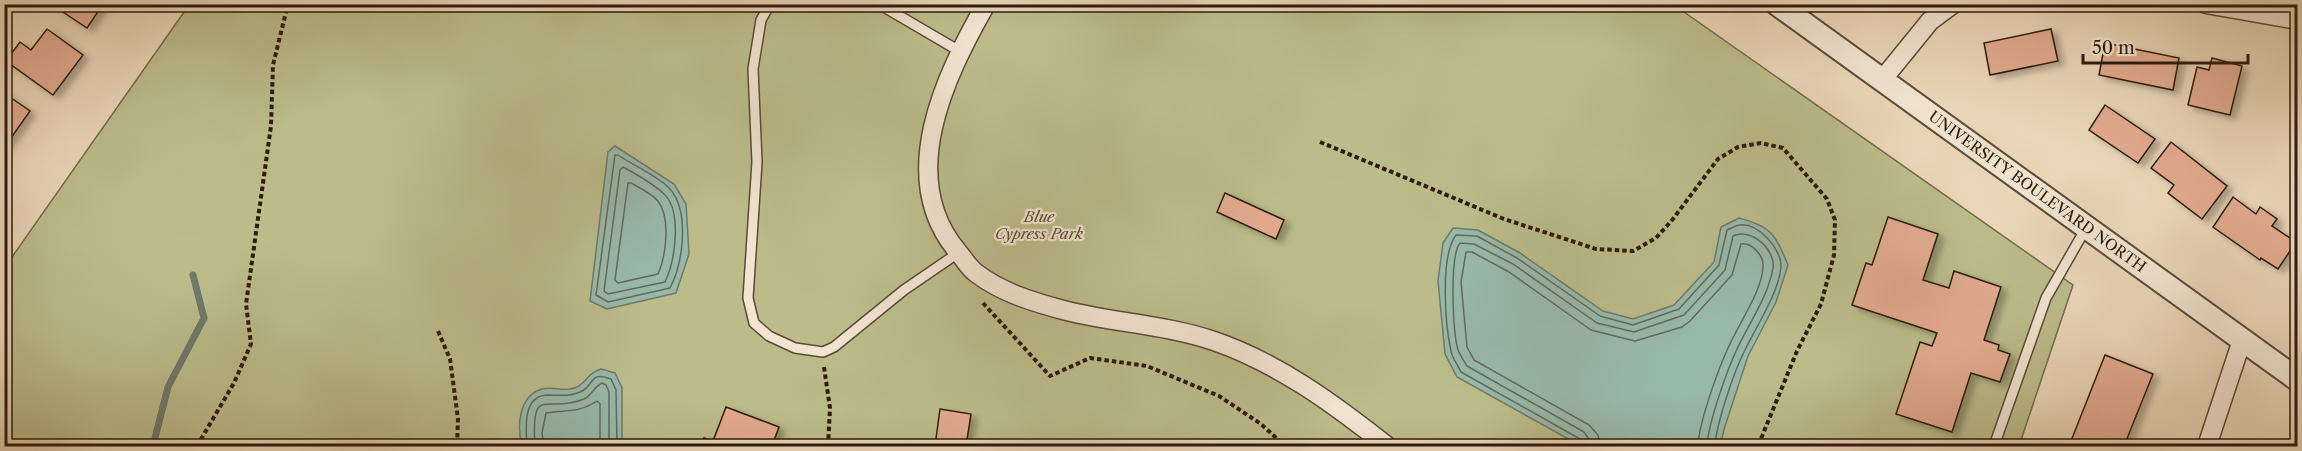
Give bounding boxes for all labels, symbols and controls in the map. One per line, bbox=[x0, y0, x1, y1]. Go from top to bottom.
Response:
scale bar bbox=[2083, 27, 2248, 65]
text: 50 m bbox=[2092, 37, 2135, 59]
street label: UNIVERSITY BOULEVARD NORTH bbox=[1925, 107, 2150, 276]
park label: Blue Cypress Park bbox=[995, 207, 1083, 243]

